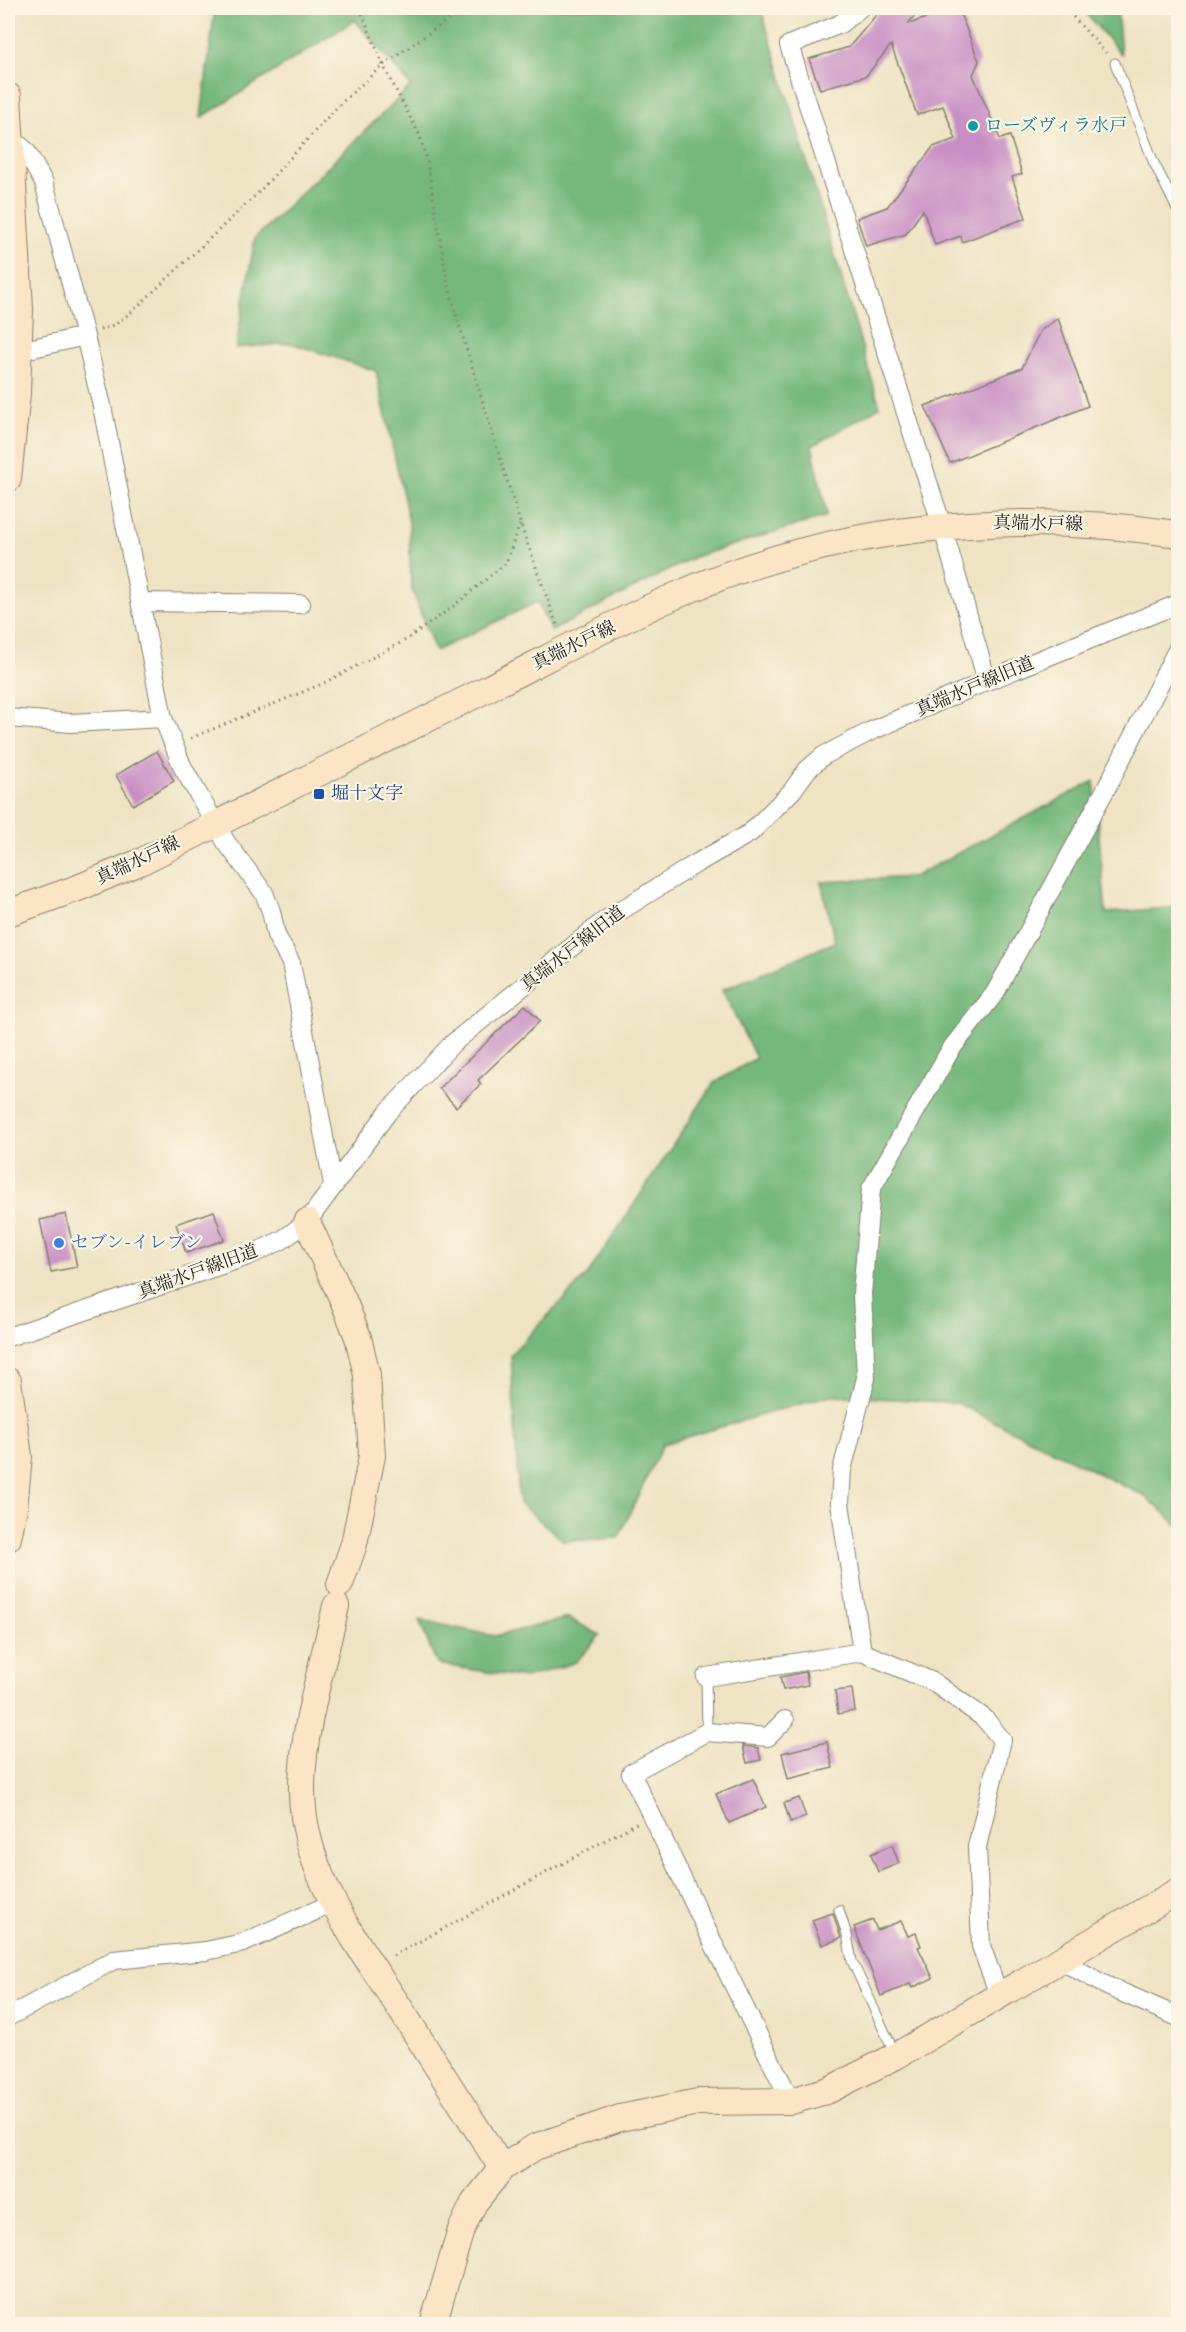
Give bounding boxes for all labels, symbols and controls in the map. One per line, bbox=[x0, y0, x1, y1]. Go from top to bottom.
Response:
place label: ローズヴィラ水戸 bbox=[985, 115, 1127, 135]
marker: ローズヴィラ水戸 bbox=[966, 119, 980, 133]
street label: 真端水戸線 bbox=[993, 512, 1083, 534]
street label: 真端水戸線 bbox=[529, 616, 618, 674]
street label: 真端水戸線旧道 bbox=[913, 652, 1037, 720]
place label: 堀十文字 bbox=[331, 783, 403, 803]
marker: 堀十文字 bbox=[312, 787, 326, 801]
street label: 真端水戸線 bbox=[93, 832, 183, 888]
street label: 真端水戸線旧道 bbox=[517, 902, 628, 995]
place label: セブン-イレブン bbox=[71, 1233, 202, 1252]
marker: セブン-イレブン bbox=[52, 1236, 66, 1250]
street label: 真端水戸線旧道 bbox=[135, 1240, 260, 1302]

